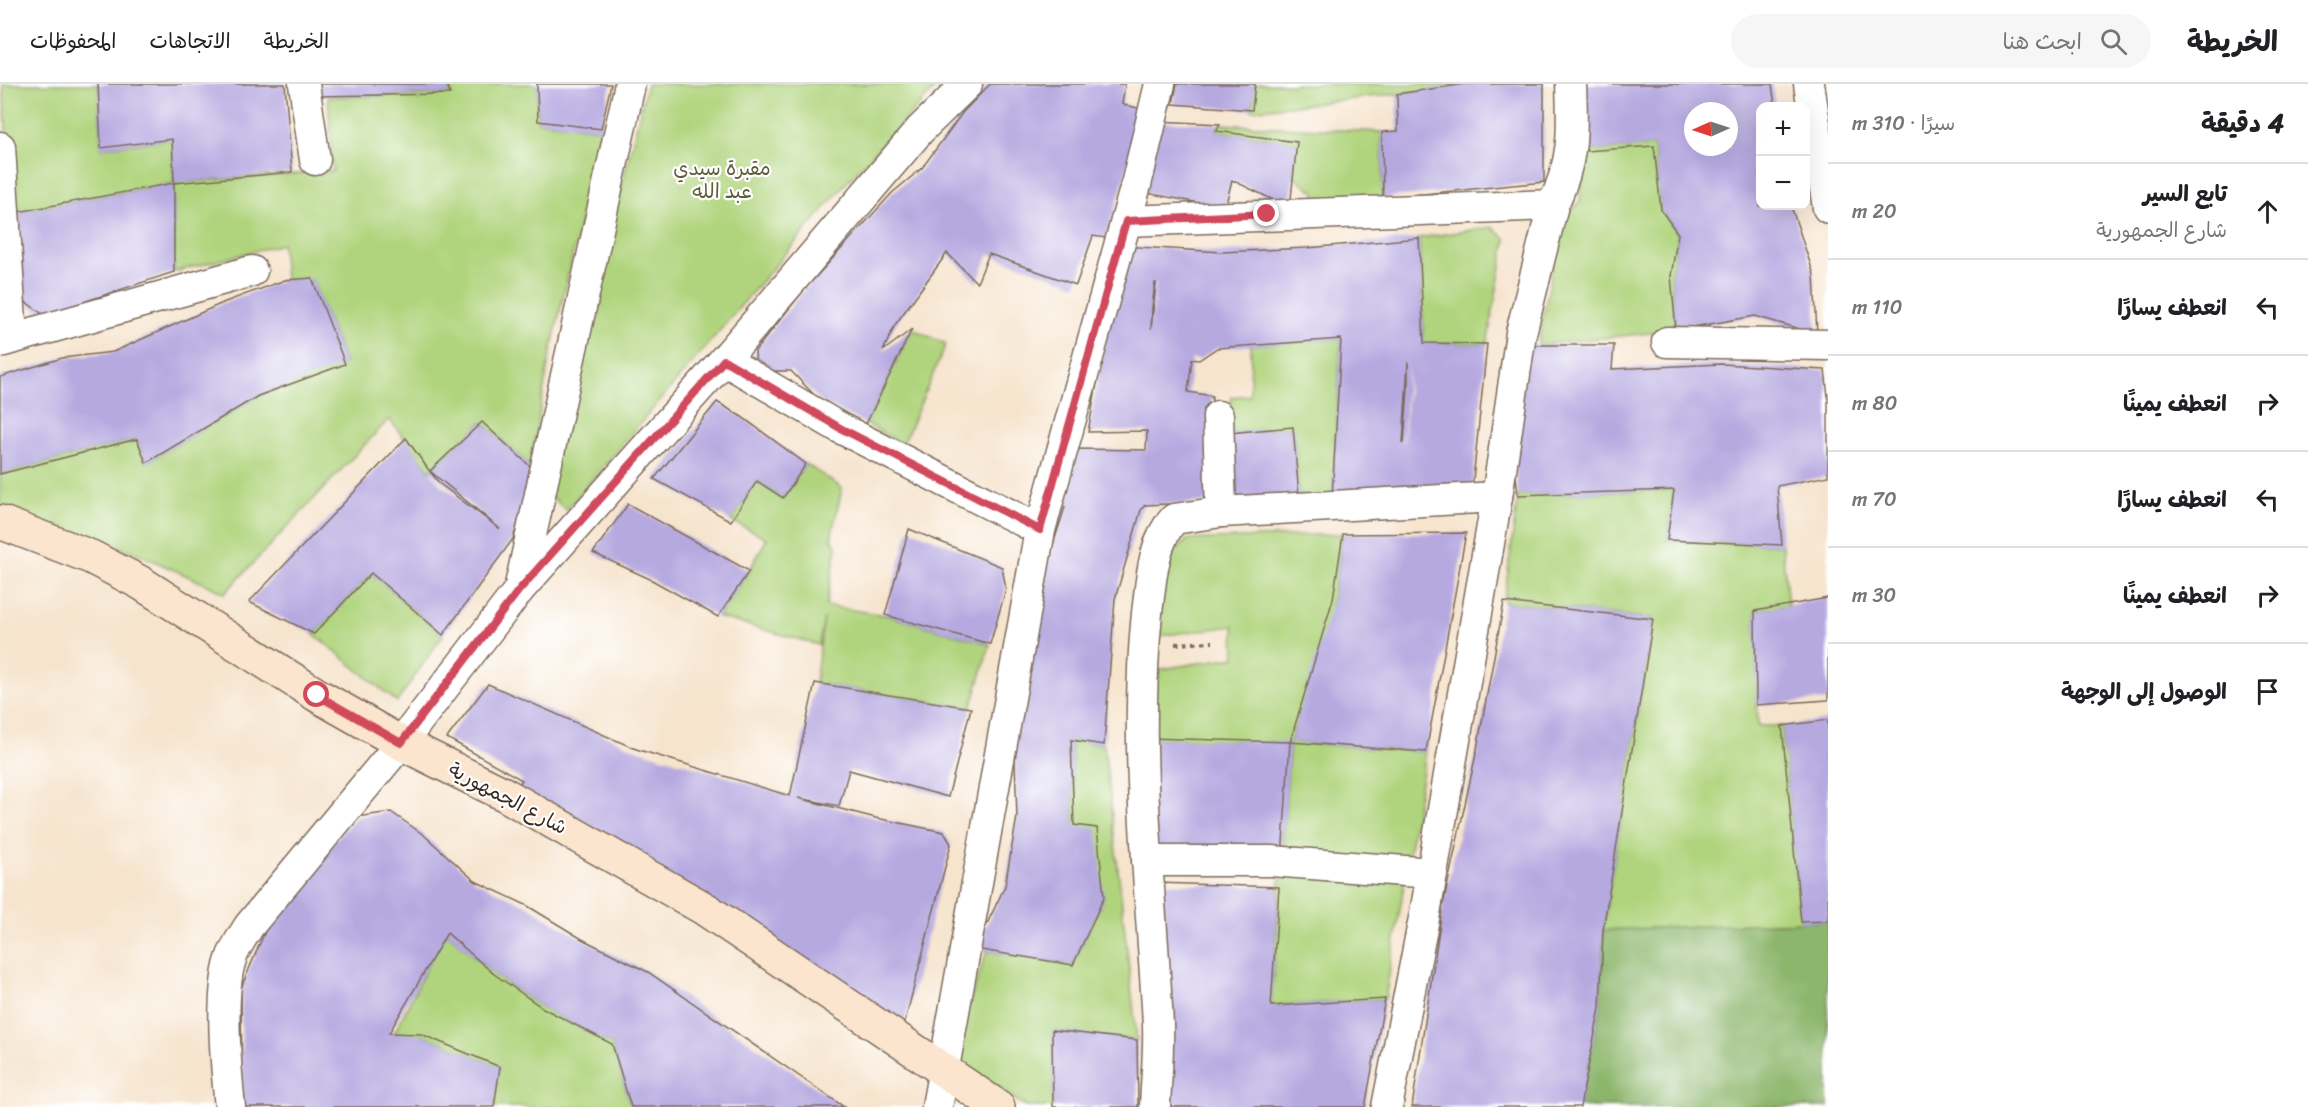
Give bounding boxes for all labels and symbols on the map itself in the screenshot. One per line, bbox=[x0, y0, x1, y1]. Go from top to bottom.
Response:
north arrow bbox=[1684, 102, 1738, 156]
park label: مقبرة سيدي عبد الله bbox=[673, 151, 771, 209]
route end bbox=[1253, 200, 1279, 226]
route start bbox=[303, 681, 329, 707]
street label: شارع الجمهورية bbox=[442, 752, 574, 845]

